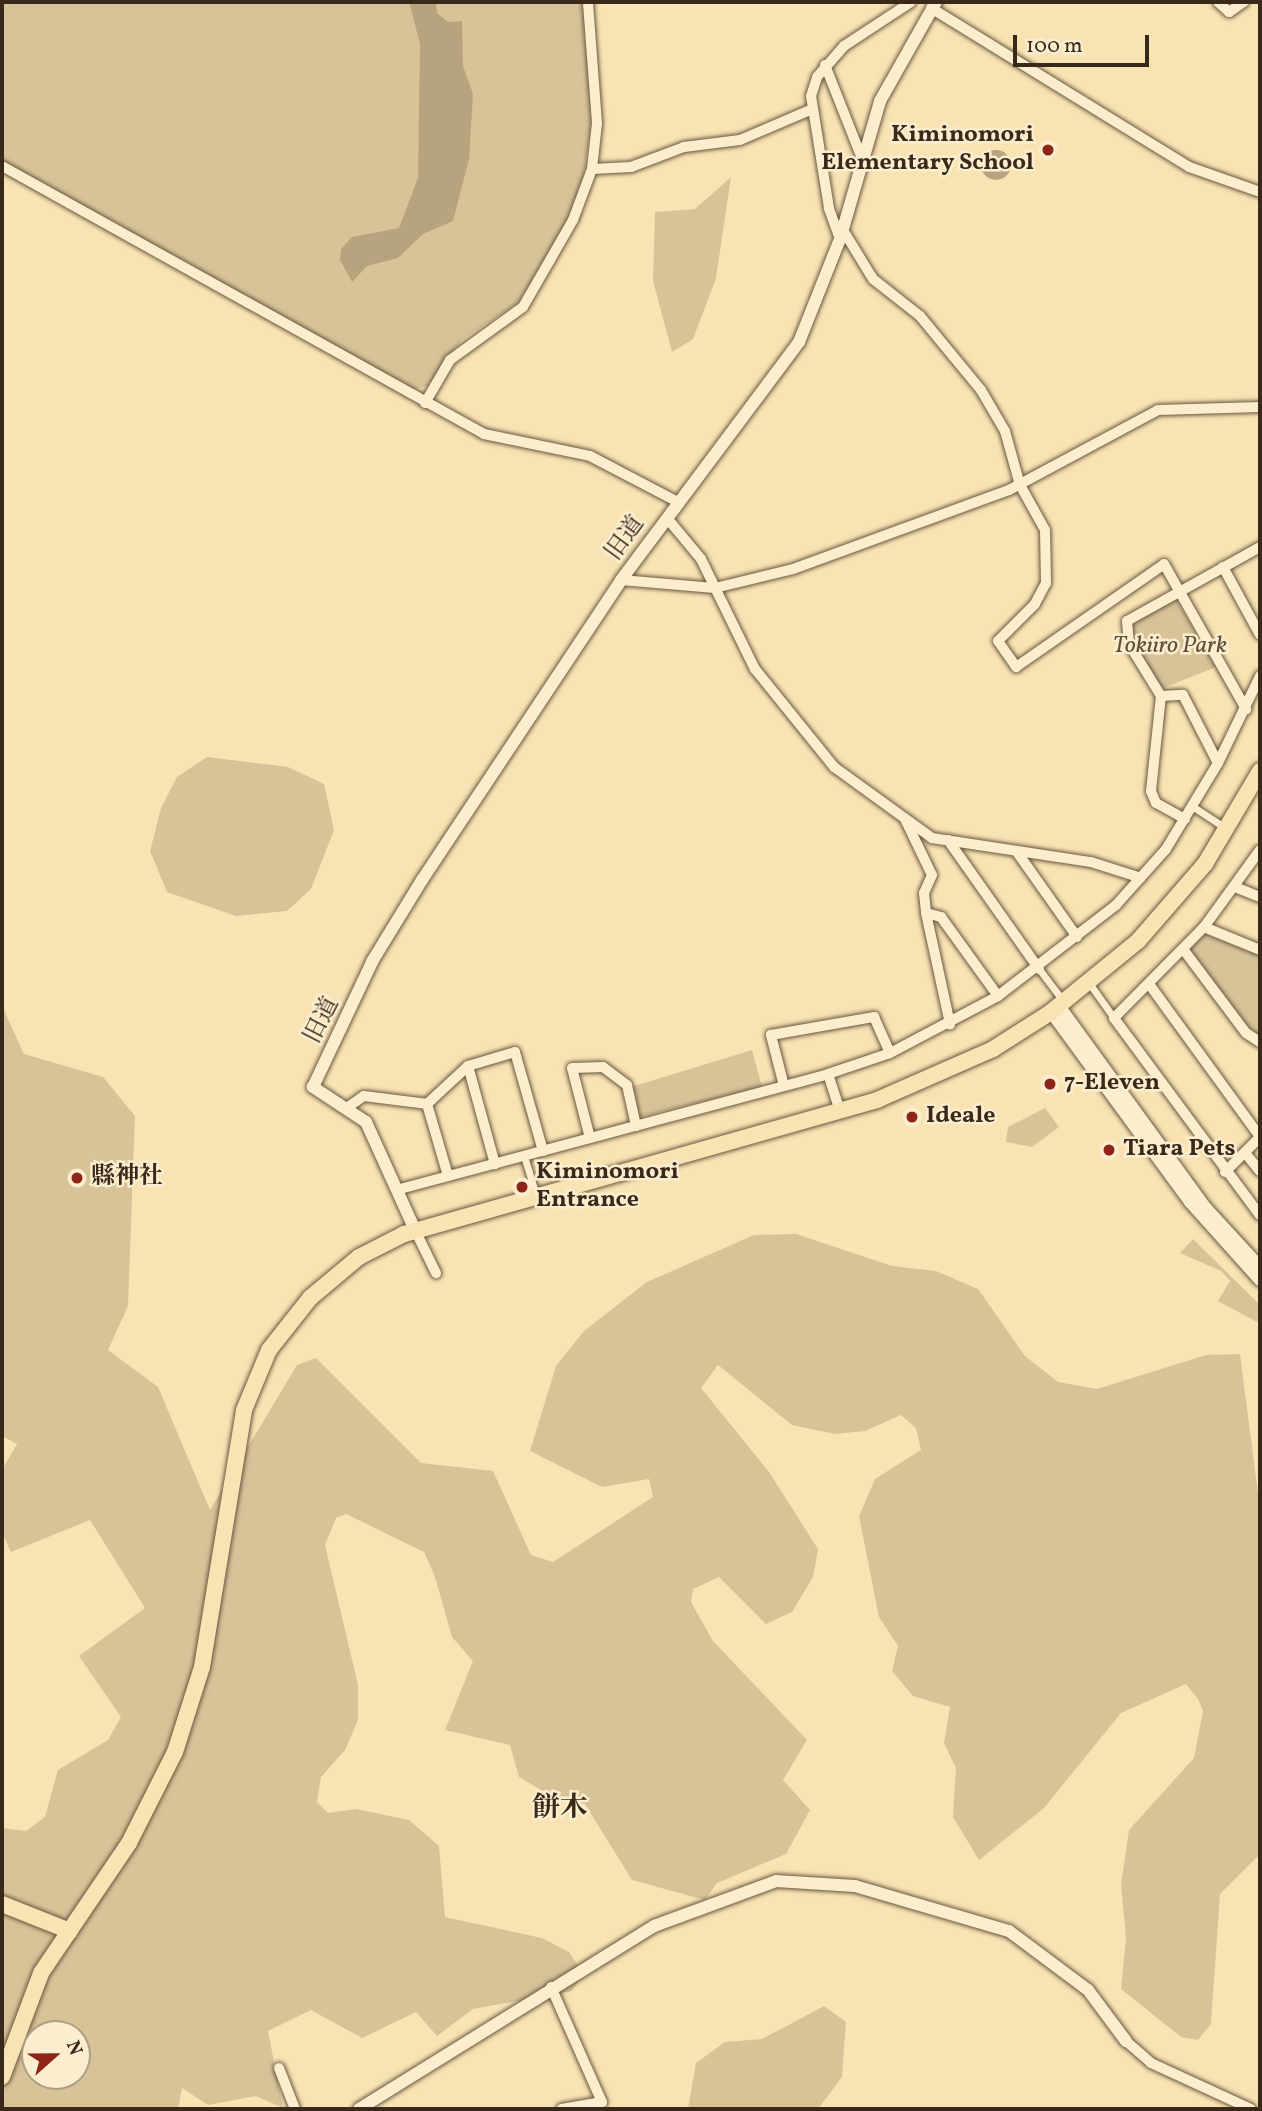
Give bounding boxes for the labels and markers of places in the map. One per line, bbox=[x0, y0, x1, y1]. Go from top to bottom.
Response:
place label: Kiminomori Elementary School bbox=[821, 122, 1034, 178]
marker: Kiminomori Elementary School bbox=[1040, 142, 1056, 158]
place label: 7-Eleven bbox=[1064, 1070, 1160, 1098]
marker: 7-Eleven bbox=[1042, 1076, 1058, 1092]
place label: Ideale bbox=[926, 1103, 996, 1131]
marker: Ideale bbox=[904, 1109, 920, 1125]
place label: Tiara Pets bbox=[1123, 1136, 1236, 1164]
marker: Tiara Pets bbox=[1101, 1142, 1117, 1158]
place label: Kiminomori Entrance bbox=[536, 1159, 679, 1215]
place label: 縣神社 bbox=[91, 1164, 163, 1192]
marker: 縣神社 bbox=[69, 1170, 85, 1186]
marker: Kiminomori Entrance bbox=[514, 1179, 530, 1195]

